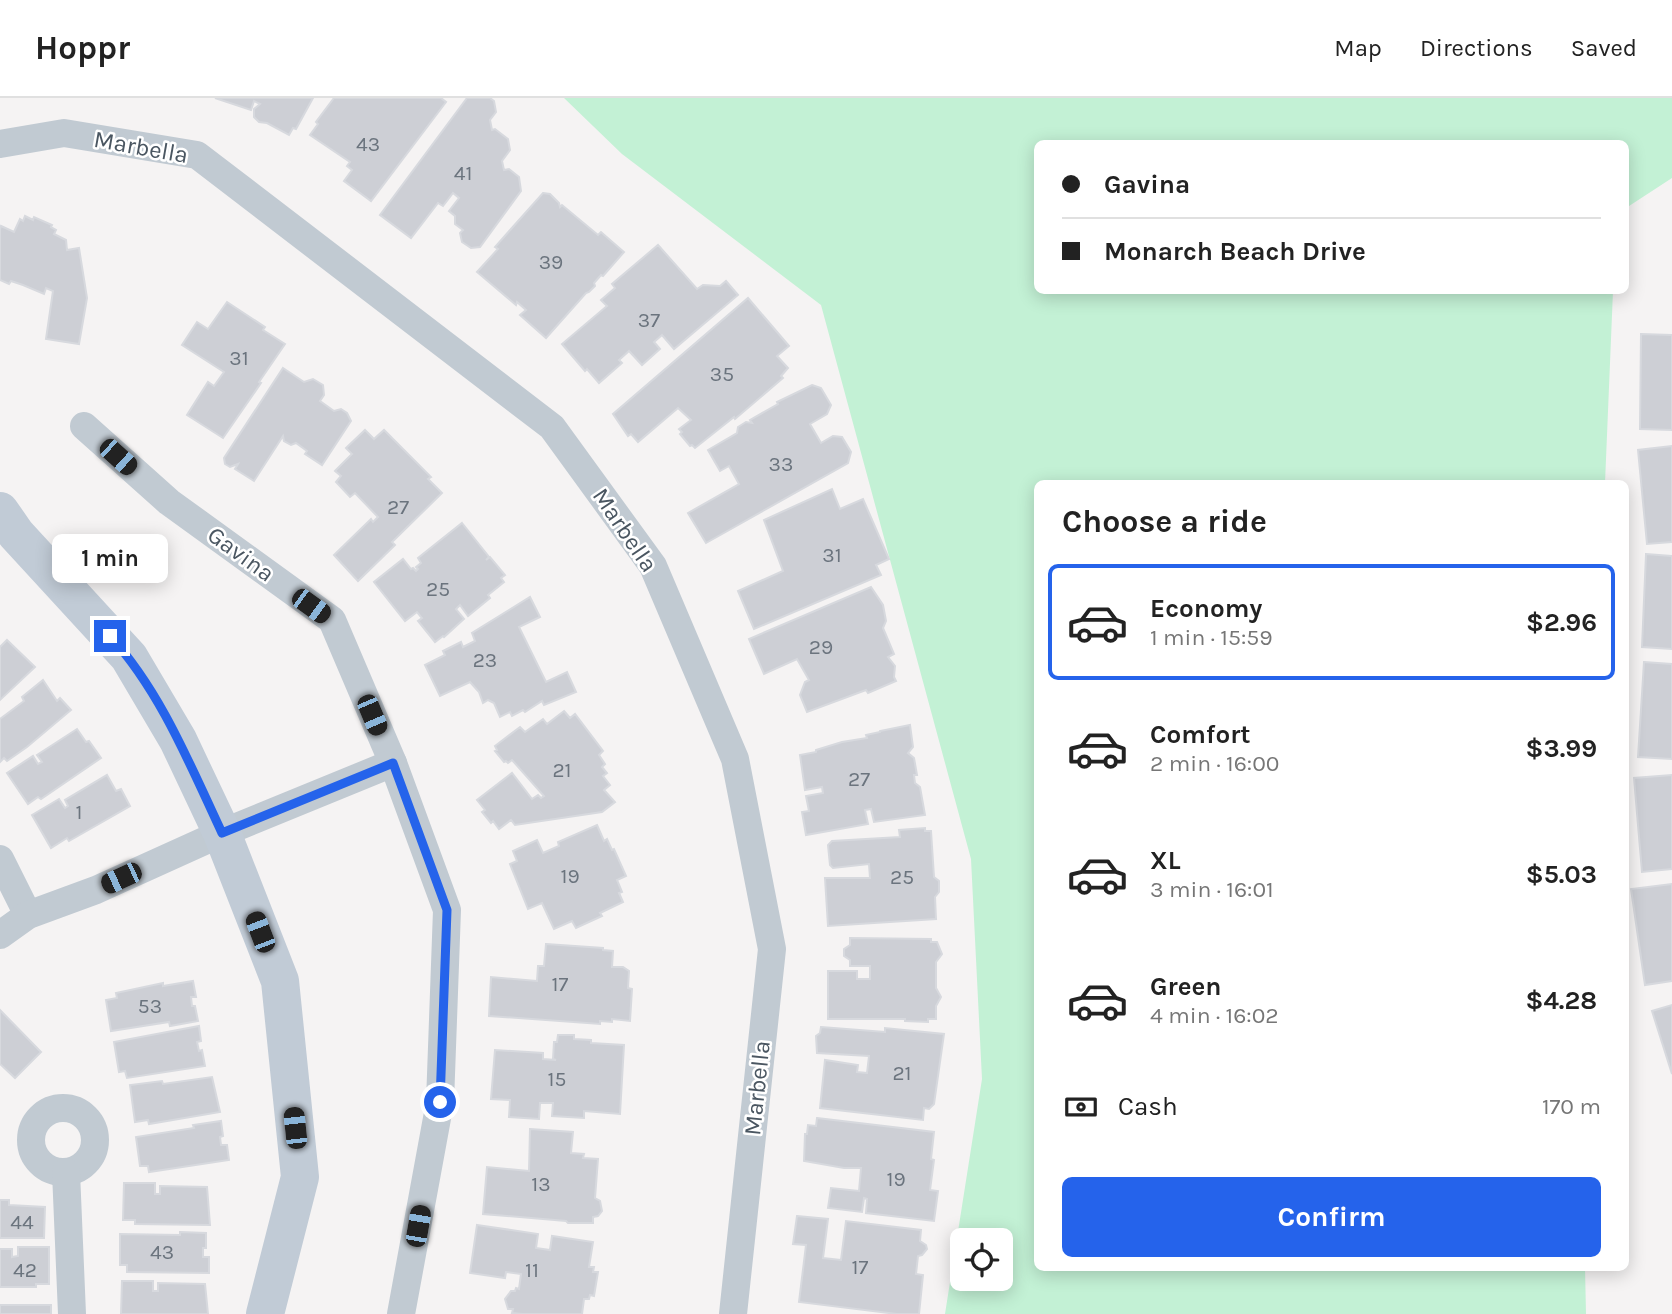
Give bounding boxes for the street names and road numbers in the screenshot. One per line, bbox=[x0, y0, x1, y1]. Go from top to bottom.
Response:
street label: Marbella bbox=[92, 125, 190, 169]
street label: Marbella bbox=[587, 483, 663, 577]
street label: Gavina bbox=[202, 520, 280, 588]
street label: Marbella bbox=[738, 1039, 776, 1137]

